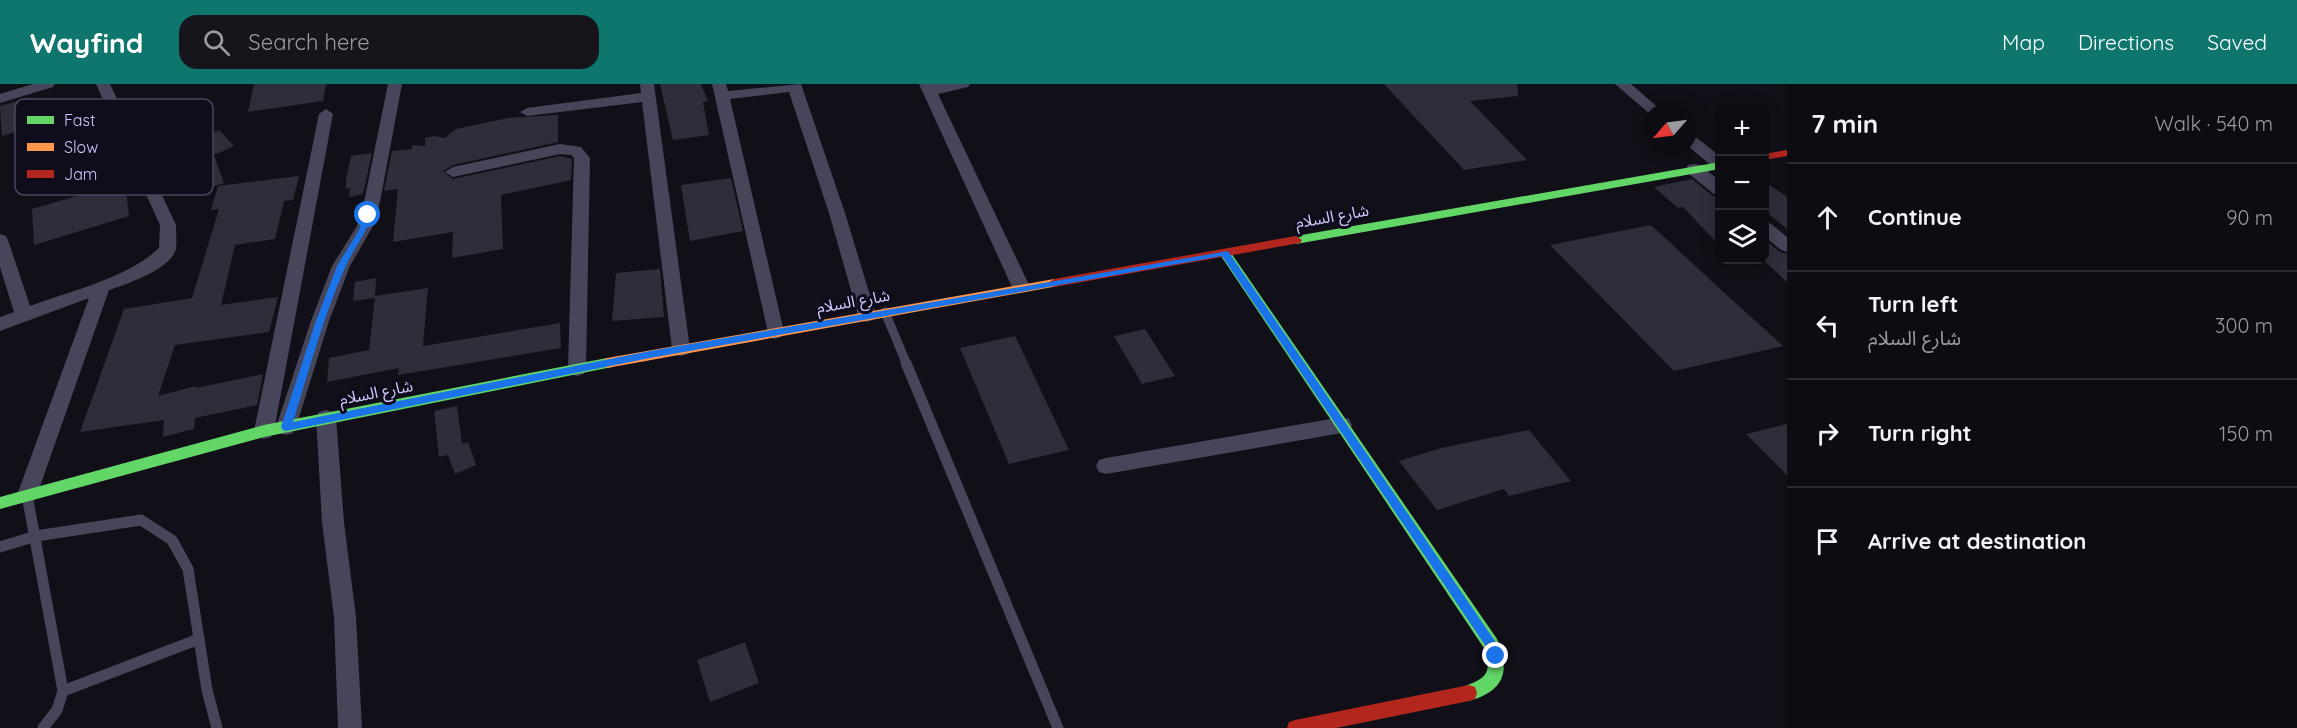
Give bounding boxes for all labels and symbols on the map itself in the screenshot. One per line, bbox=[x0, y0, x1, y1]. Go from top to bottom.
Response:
legend bbox=[15, 99, 213, 195]
north arrow bbox=[1643, 102, 1697, 156]
text: Fast bbox=[64, 110, 95, 130]
text: Slow bbox=[64, 137, 98, 157]
text: Jam bbox=[64, 164, 97, 184]
street label: شارع السلام bbox=[1294, 200, 1371, 235]
route start bbox=[354, 201, 380, 227]
street label: شارع السلام bbox=[815, 285, 892, 320]
street label: شارع السلام bbox=[338, 375, 415, 412]
route end bbox=[1482, 642, 1508, 668]

